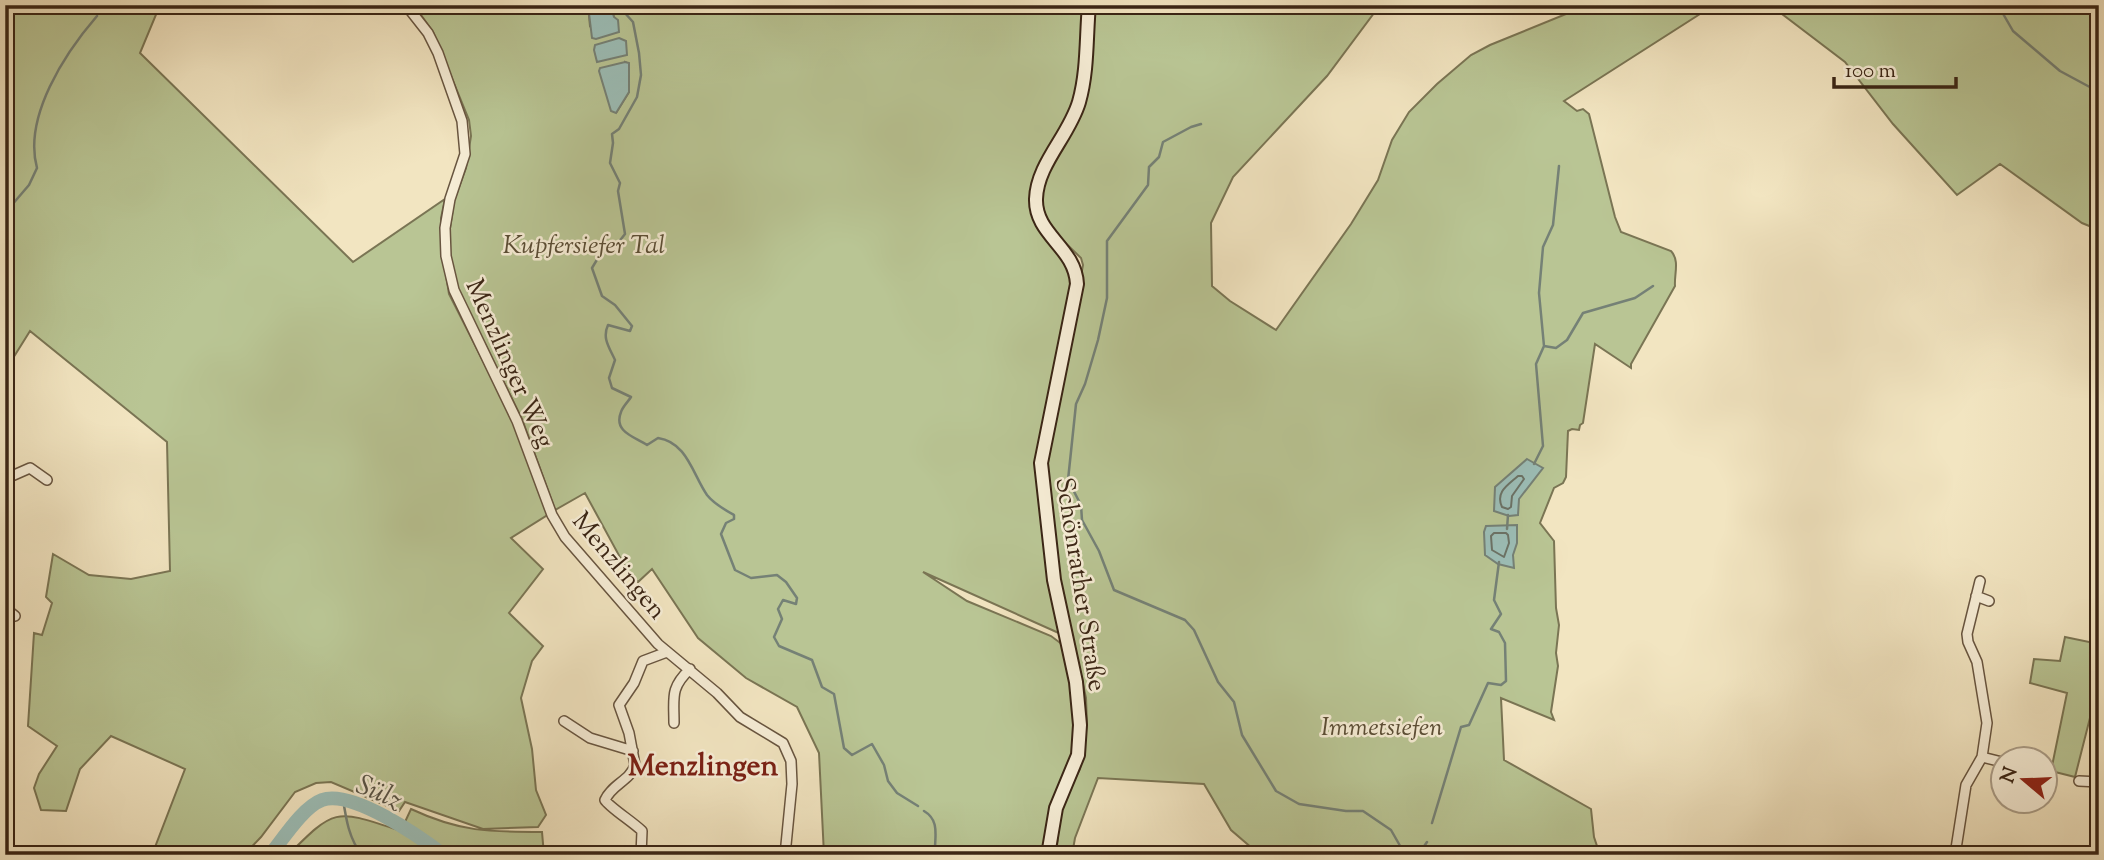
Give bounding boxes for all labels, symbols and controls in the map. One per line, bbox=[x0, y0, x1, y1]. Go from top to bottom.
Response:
scale bar bbox=[1834, 46, 1957, 90]
text: 100 m bbox=[1845, 57, 1896, 87]
park label: Kupfersiefer Tal bbox=[503, 228, 665, 265]
street label: Menzlinger Weg bbox=[455, 274, 563, 455]
street label: Schönrather Straße bbox=[1044, 475, 1115, 694]
street label: Menzlingen bbox=[562, 505, 674, 629]
park label: Immetsiefen bbox=[1321, 710, 1443, 747]
north arrow bbox=[1988, 744, 2058, 814]
district label: Menzlingen bbox=[628, 746, 779, 789]
text: N bbox=[1995, 764, 2026, 787]
water label: Sülz bbox=[349, 766, 408, 821]

